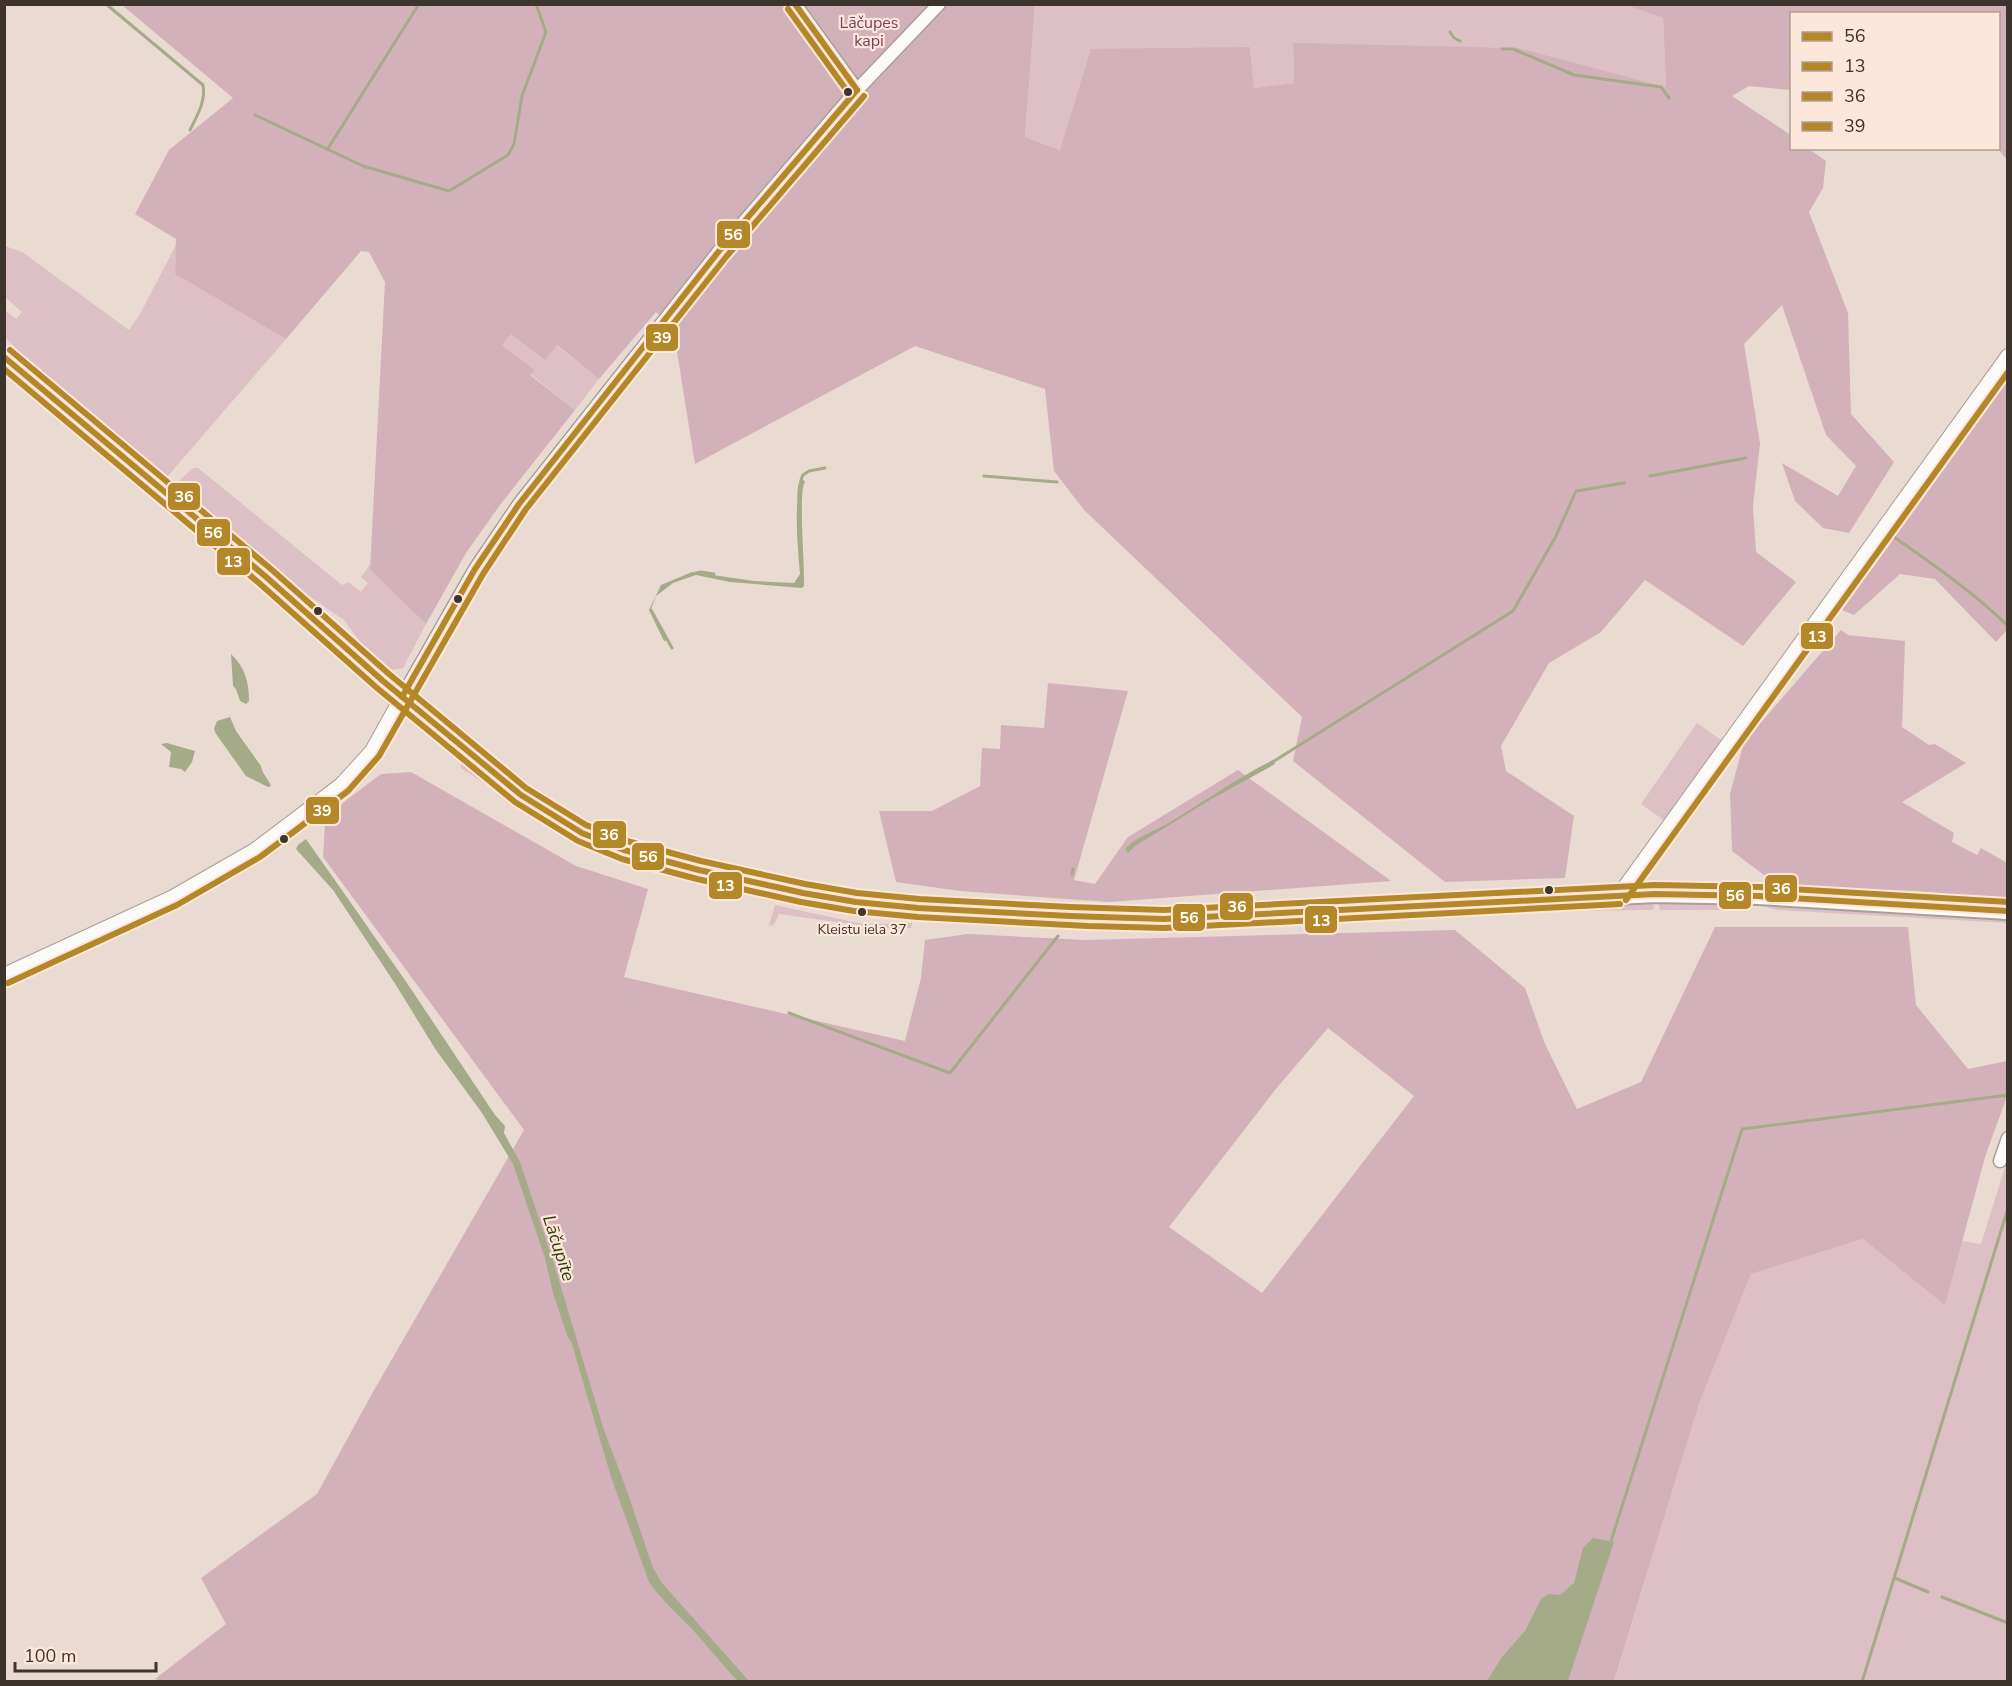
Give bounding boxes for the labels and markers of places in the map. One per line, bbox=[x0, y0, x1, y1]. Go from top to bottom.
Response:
unlabelled marker bbox=[842, 86, 854, 98]
unlabelled marker bbox=[452, 593, 464, 605]
unlabelled marker bbox=[312, 605, 324, 617]
unlabelled marker bbox=[278, 833, 290, 845]
unlabelled marker bbox=[1543, 884, 1555, 896]
marker: Kleistu iela 37 bbox=[856, 906, 868, 918]
place label: Kleistu iela 37 bbox=[817, 920, 907, 939]

